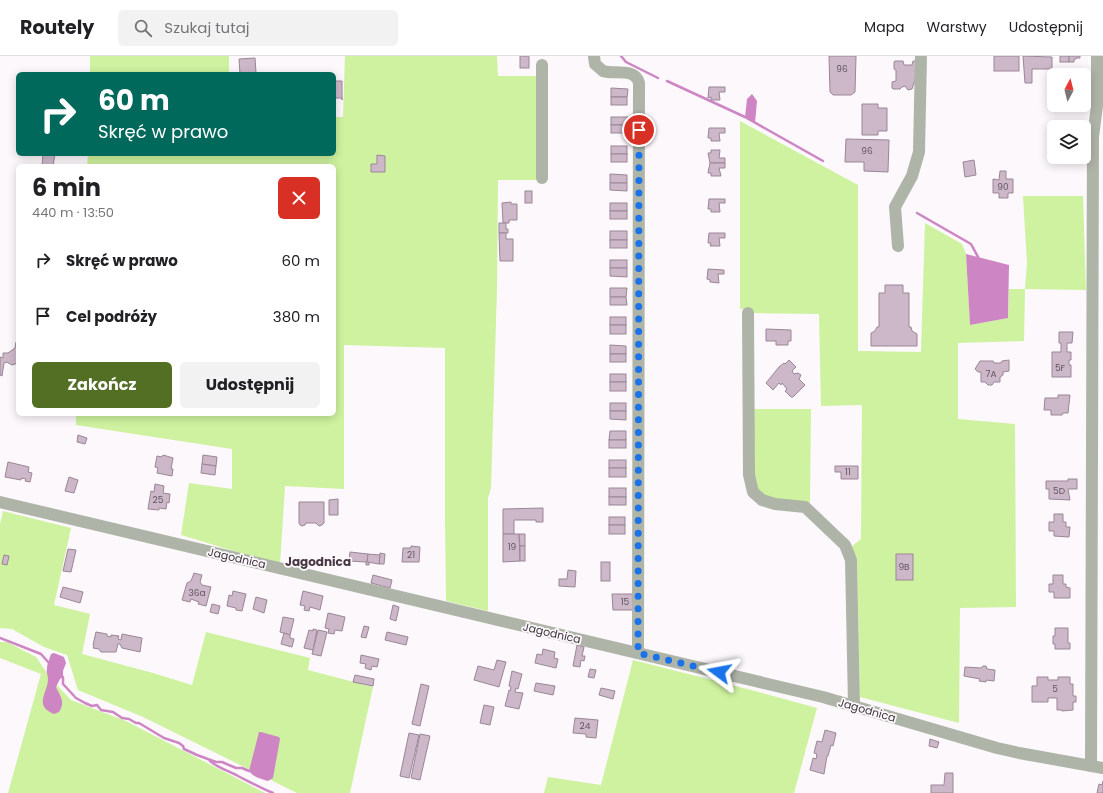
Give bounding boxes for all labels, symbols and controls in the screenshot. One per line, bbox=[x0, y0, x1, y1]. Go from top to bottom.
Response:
search box bbox=[118, 10, 398, 46]
text: Routely bbox=[20, 14, 94, 41]
icon: search bbox=[132, 17, 154, 39]
text: Szukaj tutaj bbox=[164, 17, 250, 38]
text: Mapa bbox=[864, 17, 905, 37]
text: Warstwy bbox=[927, 17, 987, 37]
text: Udostępnij bbox=[1009, 17, 1083, 37]
house number: 96 bbox=[836, 63, 848, 75]
north arrow bbox=[1047, 68, 1091, 112]
map controls bbox=[1047, 68, 1091, 164]
text: 60 m bbox=[98, 81, 170, 120]
icon: right bbox=[32, 88, 84, 140]
pin bbox=[622, 113, 656, 147]
text: Skręć w prawo bbox=[98, 119, 228, 144]
icon: arrive bbox=[628, 119, 650, 141]
button: layers bbox=[1047, 120, 1091, 164]
house number: 96 bbox=[861, 145, 873, 157]
text: 6 min bbox=[32, 171, 101, 204]
button: close bbox=[278, 177, 320, 219]
house number: 90 bbox=[997, 181, 1009, 193]
text: 440 m · 13:50 bbox=[32, 203, 114, 222]
icon: right bbox=[32, 249, 54, 271]
text: Skręć w prawo bbox=[66, 250, 178, 271]
text: 60 m bbox=[282, 250, 320, 271]
icon: arrive bbox=[32, 305, 54, 327]
text: Cel podróży bbox=[66, 306, 157, 327]
text: 380 m bbox=[273, 306, 320, 327]
button: Zakończ bbox=[32, 362, 172, 408]
button: Udostępnij bbox=[180, 362, 320, 408]
house number: 5F bbox=[1055, 362, 1066, 374]
house number: 7A bbox=[986, 368, 996, 380]
house number: 11 bbox=[845, 466, 851, 478]
house number: 5D bbox=[1053, 485, 1065, 497]
house number: 25 bbox=[153, 494, 164, 506]
house number: 19 bbox=[508, 541, 517, 553]
street label: Jagodnica bbox=[206, 544, 268, 572]
house number: 21 bbox=[407, 549, 415, 561]
district label: Jagodnica bbox=[285, 553, 351, 570]
house number: 9B bbox=[898, 561, 910, 573]
house number: 36a bbox=[188, 587, 206, 599]
house number: 15 bbox=[621, 596, 630, 608]
street label: Jagodnica bbox=[521, 619, 583, 647]
position arrow bbox=[698, 651, 740, 693]
house number: 5 bbox=[1052, 683, 1058, 695]
street label: Jagodnica bbox=[836, 694, 898, 726]
house number: 24 bbox=[580, 720, 591, 732]

